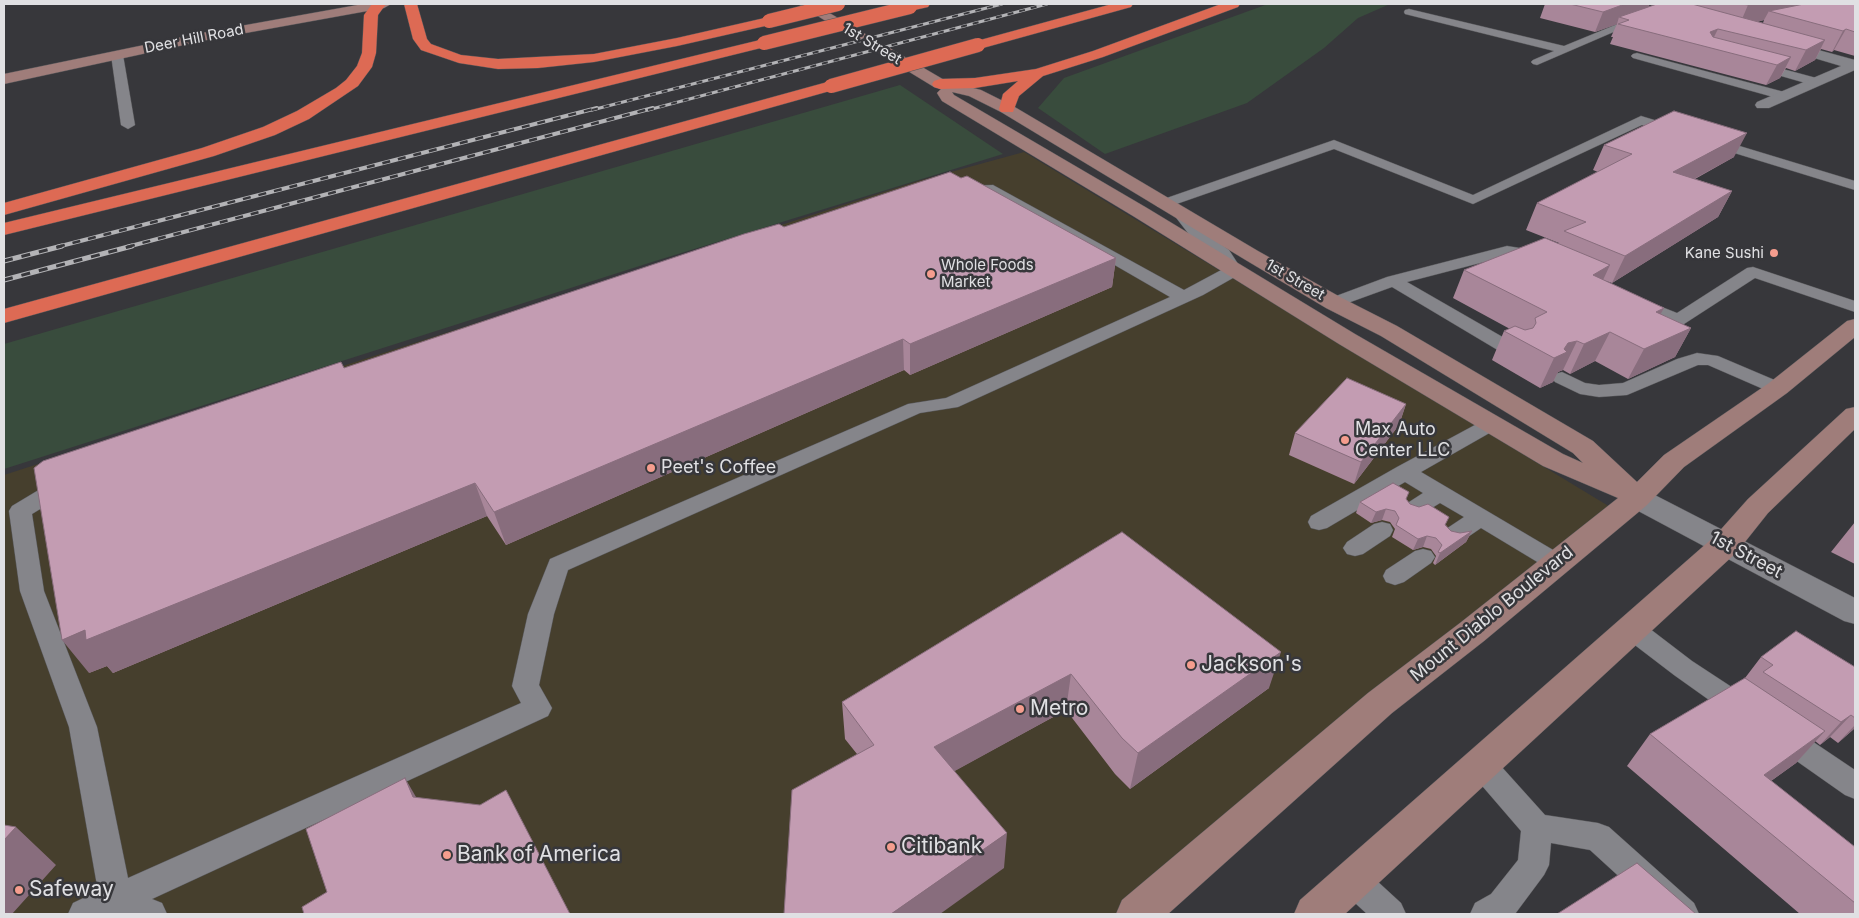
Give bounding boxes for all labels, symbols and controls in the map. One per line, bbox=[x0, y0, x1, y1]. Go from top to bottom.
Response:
street label: 1st Street bbox=[839, 19, 905, 69]
street label: Deer Hill Road bbox=[143, 21, 245, 57]
place label: Kane Sushi bbox=[1685, 244, 1764, 262]
marker: Kane Sushi bbox=[1768, 247, 1780, 259]
place label: Whole Foods Market bbox=[941, 256, 1034, 291]
street label: 1st Street bbox=[1262, 256, 1328, 304]
marker: Whole Foods Market bbox=[925, 268, 937, 280]
place label: Max Auto Center LLC bbox=[1355, 419, 1450, 462]
marker: Max Auto Center LLC bbox=[1339, 434, 1351, 446]
place label: Peet's Coffee bbox=[661, 457, 776, 479]
marker: Peet's Coffee bbox=[645, 462, 657, 474]
street label: 1st Street bbox=[1706, 527, 1786, 583]
street label: Mount Diablo Boulevard bbox=[1406, 542, 1578, 686]
place label: Jackson's bbox=[1201, 652, 1302, 678]
marker: Jackson's bbox=[1185, 659, 1197, 671]
place label: Metro bbox=[1030, 696, 1088, 722]
marker: Metro bbox=[1014, 703, 1026, 715]
place label: Citibank bbox=[901, 834, 982, 860]
marker: Citibank bbox=[885, 841, 897, 853]
place label: Bank of America bbox=[457, 842, 621, 868]
marker: Bank of America bbox=[441, 849, 453, 861]
place label: Safeway bbox=[29, 877, 114, 903]
marker: Safeway bbox=[13, 884, 25, 896]

